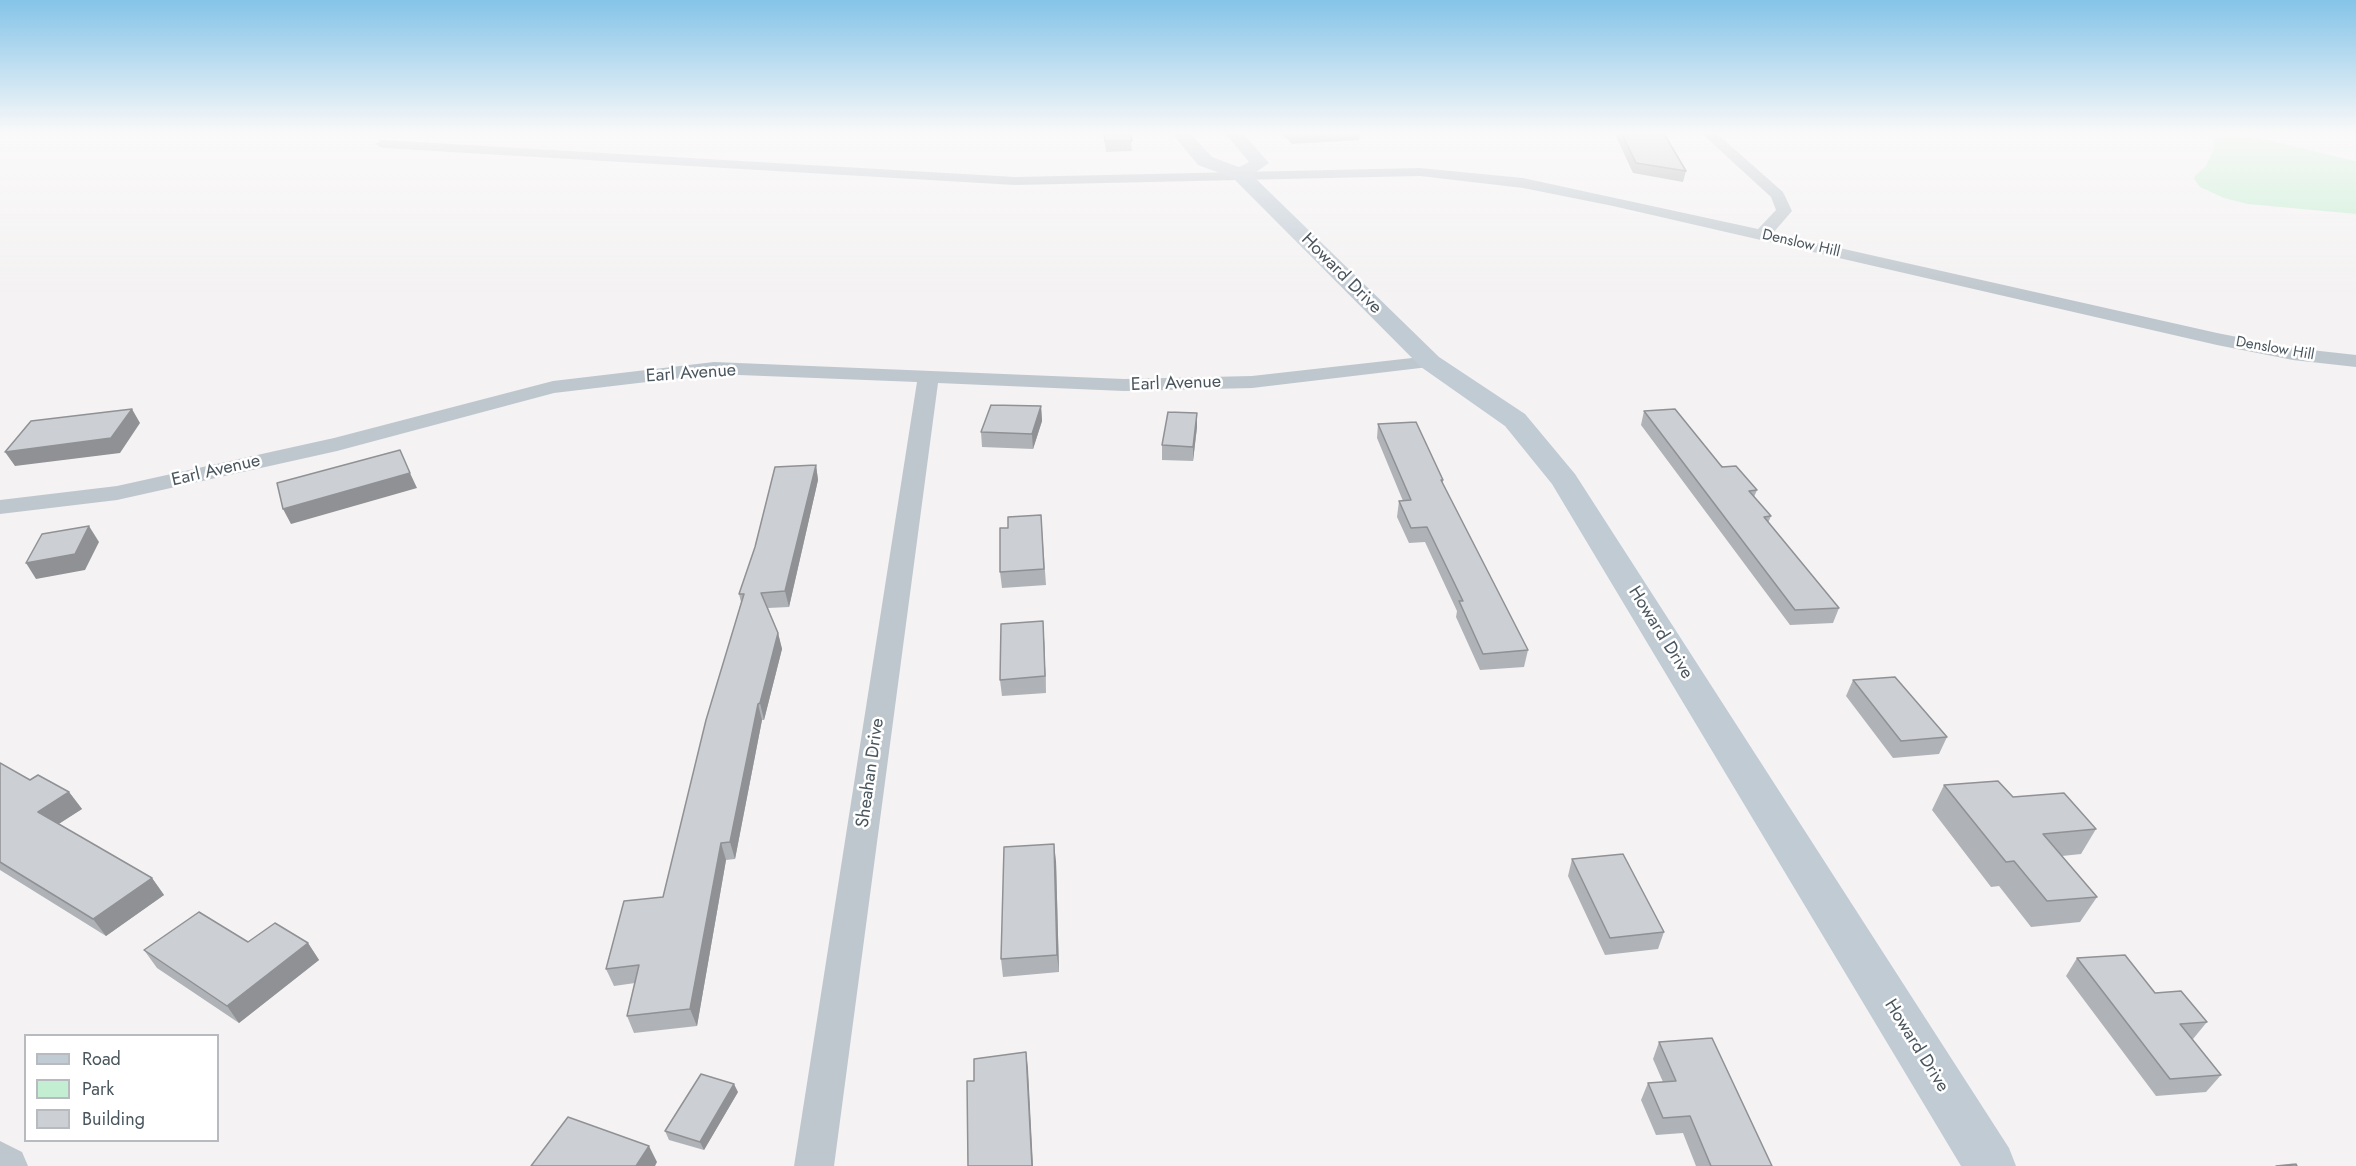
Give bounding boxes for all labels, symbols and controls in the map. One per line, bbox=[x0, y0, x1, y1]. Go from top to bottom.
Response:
street label: Denslow Hill bbox=[1760, 226, 1842, 262]
street label: Howard Drive bbox=[1296, 229, 1386, 319]
street label: Denslow Hill bbox=[2234, 333, 2316, 365]
street label: Earl Avenue bbox=[645, 360, 737, 388]
street label: Earl Avenue bbox=[1130, 372, 1222, 396]
street label: Earl Avenue bbox=[170, 450, 262, 492]
street label: Howard Drive bbox=[1623, 583, 1697, 683]
street label: Sheahan Drive bbox=[853, 717, 889, 829]
street label: Howard Drive bbox=[1879, 996, 1953, 1096]
legend bbox=[24, 1034, 219, 1142]
text: Road bbox=[82, 1046, 121, 1072]
text: Park bbox=[82, 1076, 114, 1102]
text: Building bbox=[82, 1106, 145, 1132]

